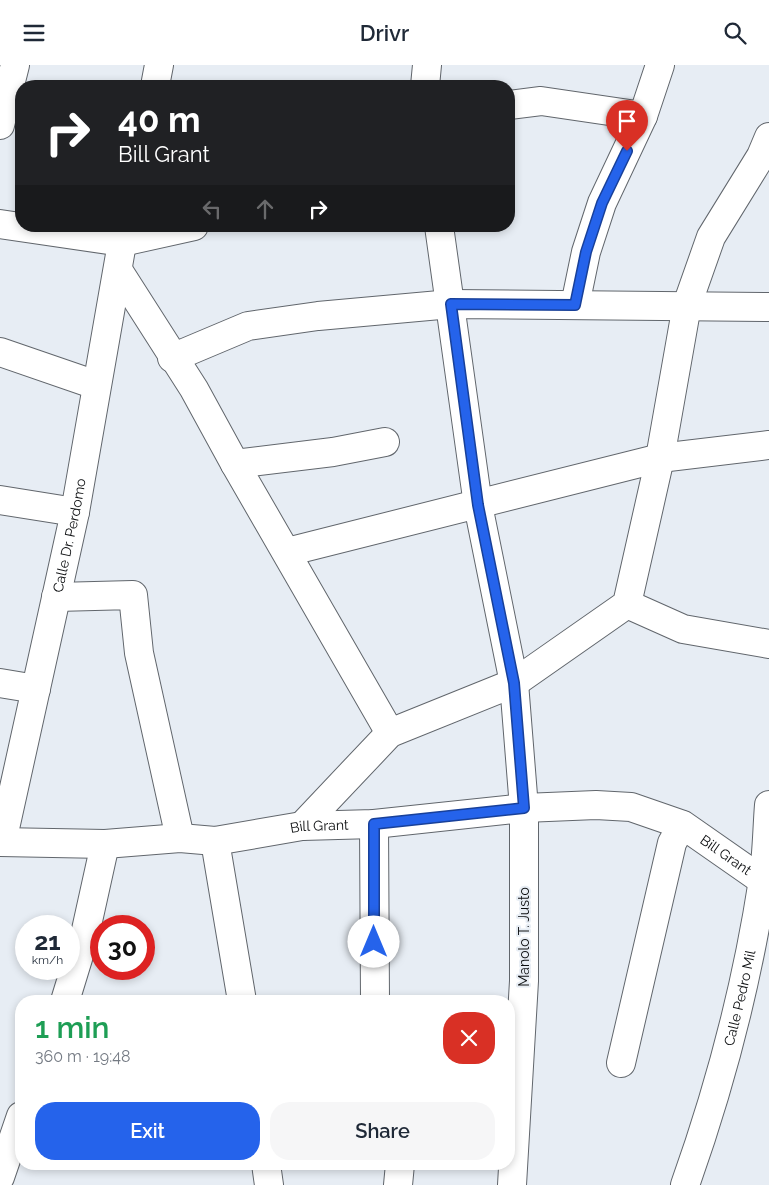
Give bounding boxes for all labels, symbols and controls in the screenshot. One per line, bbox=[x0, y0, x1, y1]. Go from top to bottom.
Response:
icon: menu bbox=[20, 19, 48, 47]
icon: search bbox=[721, 19, 749, 47]
text: Drivr bbox=[360, 20, 409, 46]
text: 40 m bbox=[118, 99, 200, 140]
icon: right bbox=[35, 100, 100, 165]
pin bbox=[606, 100, 648, 151]
icon: arrive bbox=[613, 107, 641, 135]
text: Bill Grant bbox=[118, 141, 210, 167]
icon: left bbox=[198, 195, 226, 223]
icon: ahead bbox=[251, 195, 279, 223]
icon: right bbox=[304, 195, 332, 223]
street label: Calle Dr. Perdomo bbox=[49, 477, 89, 594]
street label: Bill Grant bbox=[289, 817, 349, 836]
street label: Bill Grant bbox=[697, 832, 755, 878]
street label: Manolo T. Justo bbox=[516, 887, 532, 987]
speed limit sign: 30 bbox=[90, 915, 155, 980]
position arrow bbox=[347, 915, 399, 967]
text: 21 bbox=[34, 926, 61, 956]
street label: Calle Pedro Mil bbox=[721, 948, 758, 1048]
text: km/h bbox=[32, 953, 63, 967]
text: 1 min bbox=[35, 1010, 110, 1045]
button: close bbox=[443, 1012, 495, 1064]
text: 360 m · 19:48 bbox=[35, 1047, 130, 1066]
button: Exit bbox=[35, 1102, 260, 1160]
button: Share bbox=[270, 1102, 495, 1160]

